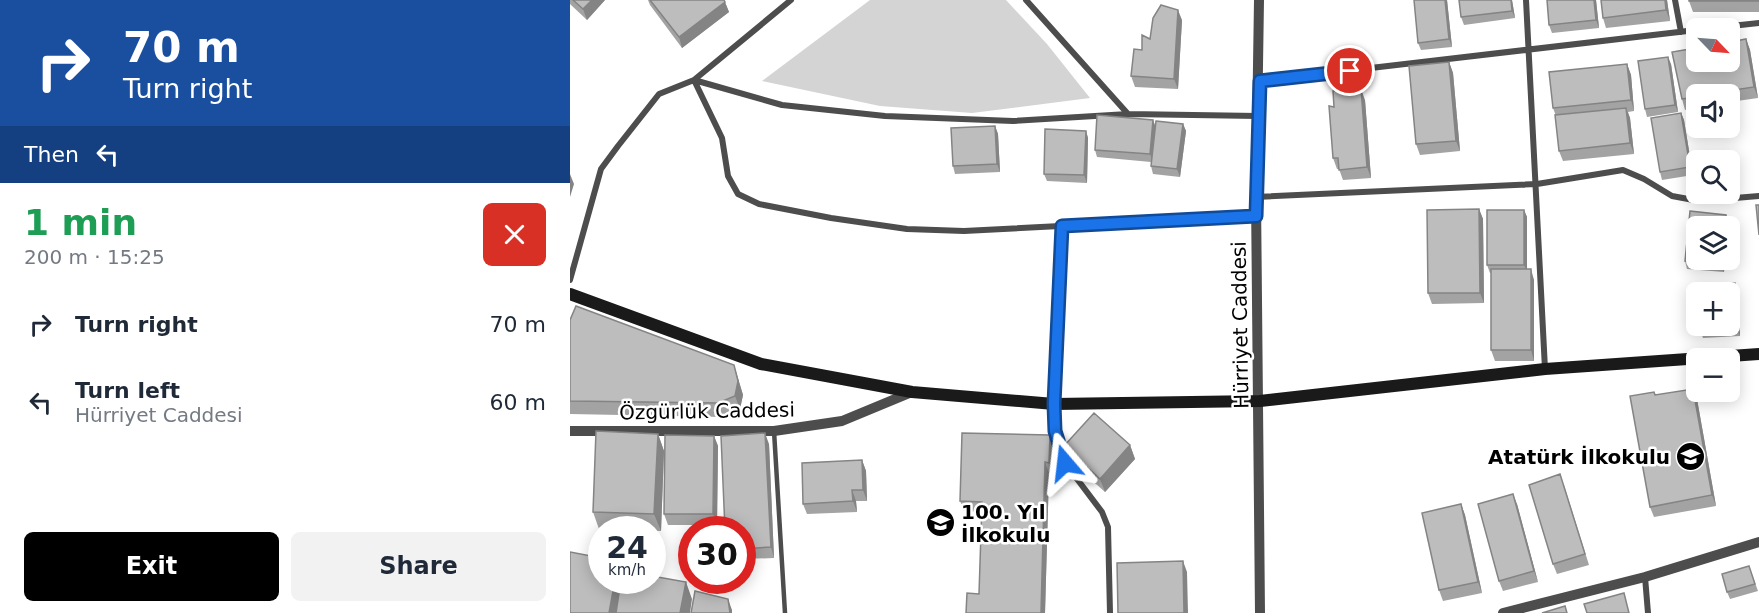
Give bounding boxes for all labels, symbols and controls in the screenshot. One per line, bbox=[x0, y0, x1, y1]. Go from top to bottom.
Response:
north arrow bbox=[1686, 18, 1740, 72]
map controls bbox=[1686, 18, 1740, 402]
text: 70 m bbox=[123, 23, 240, 72]
icon: right bbox=[24, 24, 102, 102]
pin bbox=[1324, 45, 1375, 96]
icon: arrive bbox=[1333, 54, 1366, 87]
text: Turn right bbox=[123, 73, 252, 104]
button: sound bbox=[1686, 84, 1740, 138]
icon: left bbox=[91, 138, 124, 171]
text: Then bbox=[24, 142, 79, 167]
button: search bbox=[1686, 150, 1740, 204]
text: 1 min bbox=[24, 202, 137, 243]
button: close bbox=[483, 203, 546, 266]
button: layers bbox=[1686, 216, 1740, 270]
street label: Hürriyet Caddesi bbox=[1227, 241, 1253, 409]
text: 200 m · 15:25 bbox=[24, 245, 165, 269]
button: + bbox=[1686, 282, 1740, 336]
icon: right bbox=[24, 308, 57, 341]
text: Turn right bbox=[75, 312, 198, 337]
text: 70 m bbox=[490, 312, 546, 337]
button: − bbox=[1686, 348, 1740, 402]
text: Turn left bbox=[75, 378, 180, 403]
icon: left bbox=[24, 386, 57, 419]
text: 60 m bbox=[490, 390, 546, 415]
street label: Özgürlük Caddesi bbox=[619, 397, 795, 425]
text: Hürriyet Caddesi bbox=[75, 403, 243, 427]
position arrow bbox=[1033, 431, 1097, 495]
school or university icon: Atatürk İlkokulu bbox=[1675, 441, 1707, 473]
place label: Atatürk İlkokulu bbox=[1488, 445, 1670, 469]
place label: 100. Yıl İlkokulu bbox=[961, 500, 1050, 547]
school or university icon: 100. Yıl İlkokulu bbox=[924, 507, 956, 539]
speed limit sign: 30 bbox=[678, 516, 756, 594]
text: 24 bbox=[606, 530, 648, 565]
button: Exit bbox=[24, 532, 279, 601]
button: Share bbox=[291, 532, 546, 601]
text: km/h bbox=[608, 561, 646, 579]

